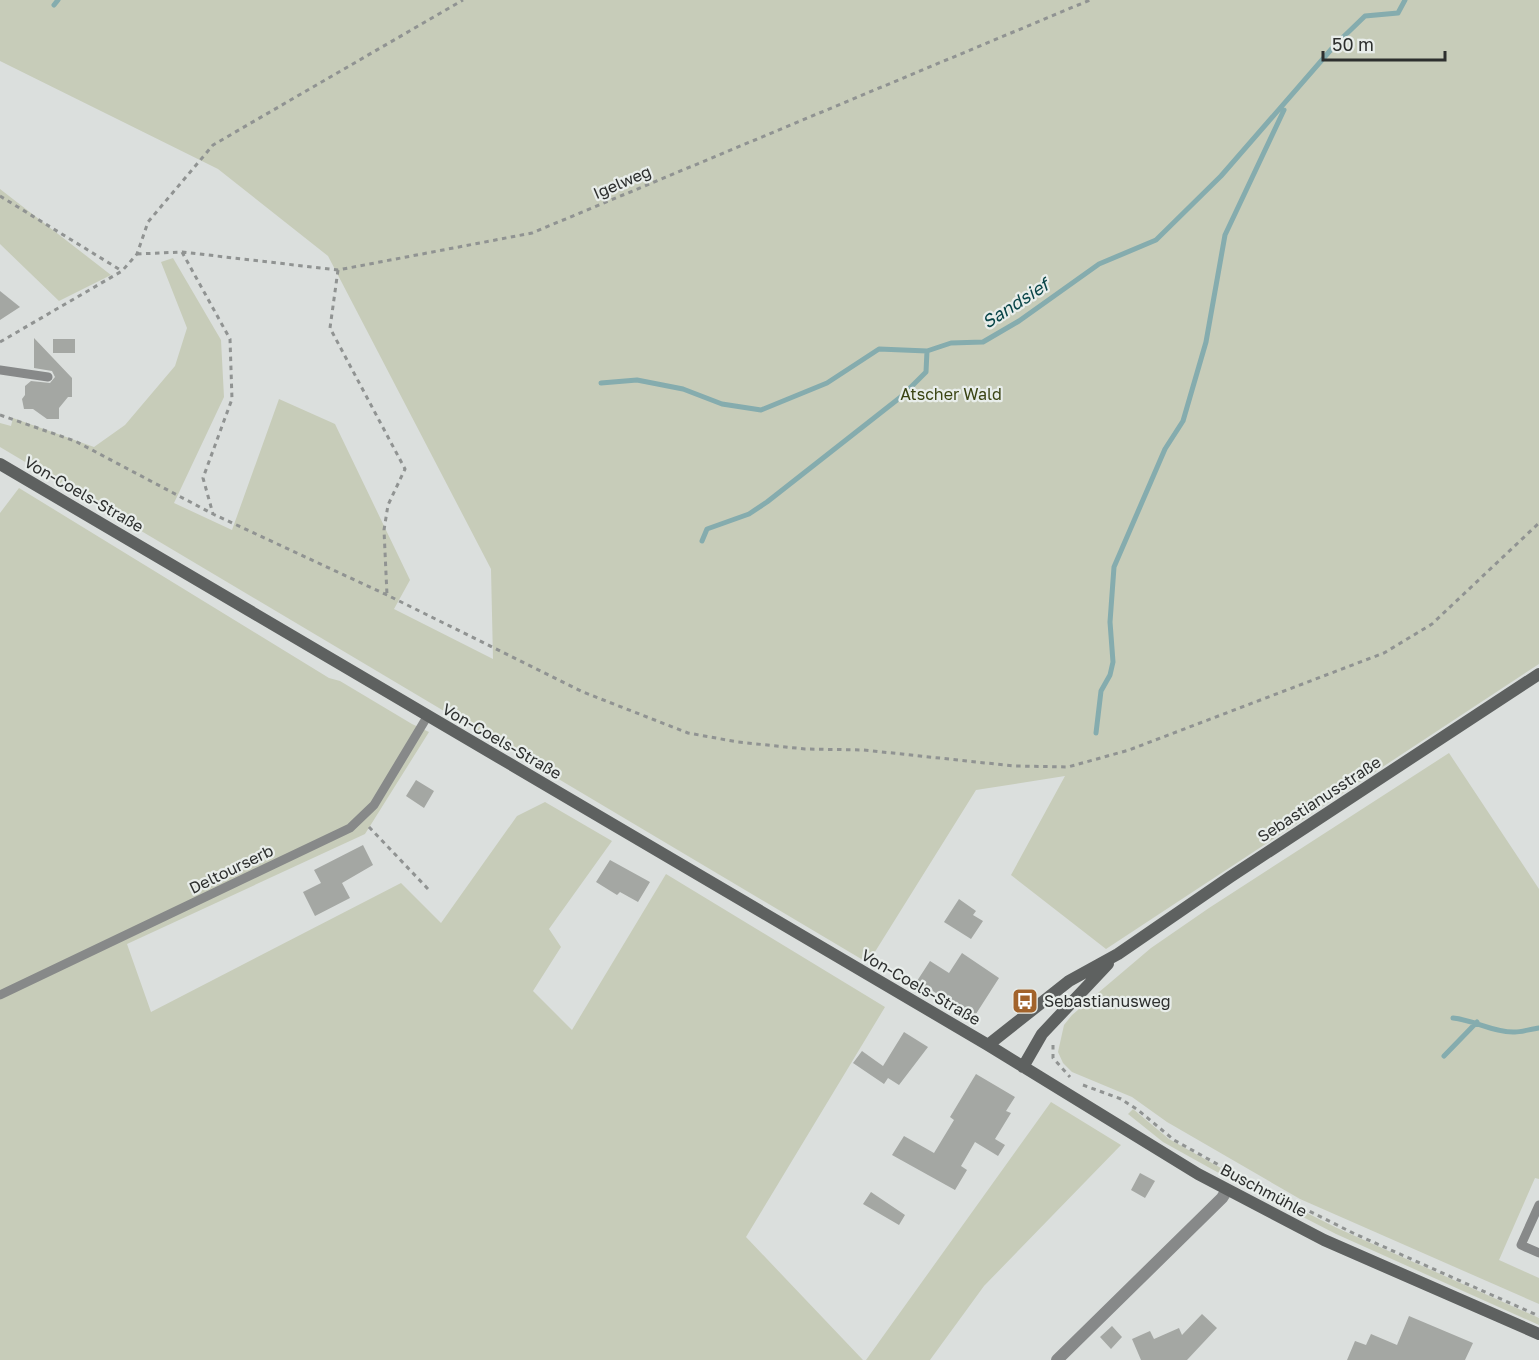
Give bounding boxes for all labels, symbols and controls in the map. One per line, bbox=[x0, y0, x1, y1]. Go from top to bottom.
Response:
scale bar bbox=[1323, 24, 1444, 62]
text: 50 m bbox=[1332, 33, 1374, 55]
street label: Igelweg bbox=[590, 161, 654, 203]
water label: Sandsief bbox=[978, 271, 1055, 333]
park label: Atscher Wald bbox=[900, 384, 1002, 404]
street label: Von-Coels-Straße bbox=[21, 452, 147, 536]
street label: Von-Coels-Straße bbox=[439, 699, 565, 783]
street label: Sebastianusstraße bbox=[1254, 752, 1384, 846]
street label: Deltourserb bbox=[186, 840, 276, 898]
street label: Von-Coels-Straße bbox=[858, 945, 984, 1029]
bus stop icon: Sebastianusweg bbox=[1010, 986, 1040, 1016]
place label: Sebastianusweg bbox=[1044, 991, 1171, 1011]
street label: Buschmühle bbox=[1217, 1159, 1311, 1221]

